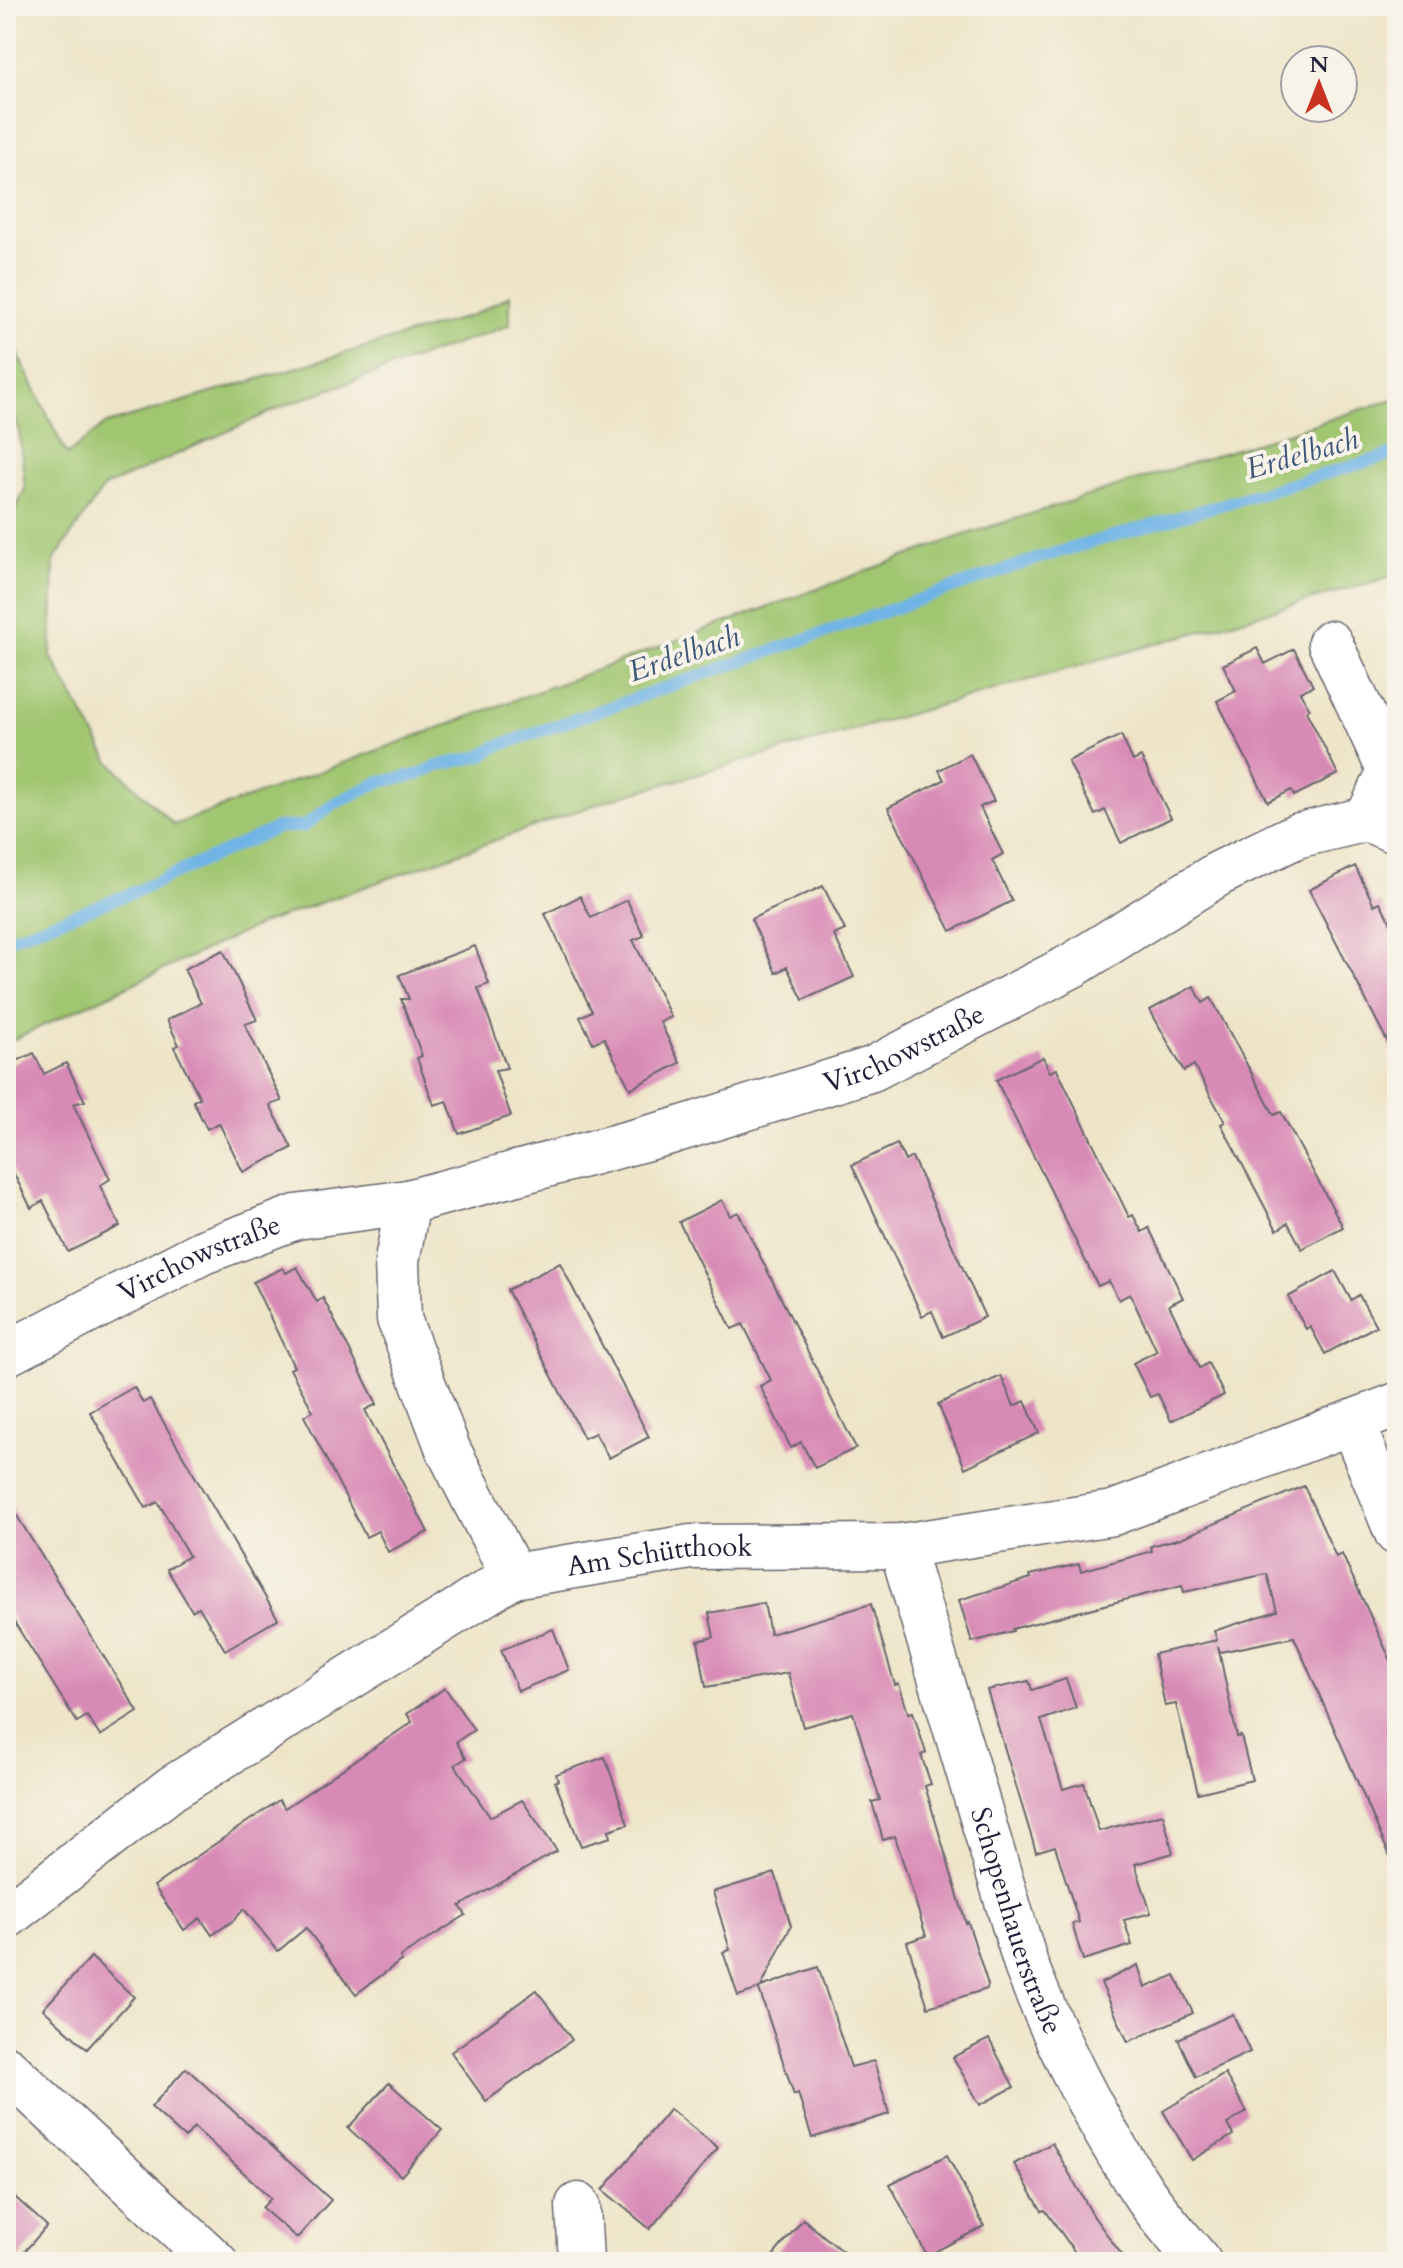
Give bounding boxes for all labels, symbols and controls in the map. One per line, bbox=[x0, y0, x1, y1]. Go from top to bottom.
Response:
north arrow bbox=[1279, 44, 1359, 124]
text: N bbox=[1309, 50, 1329, 80]
water label: Erdelbach bbox=[1241, 418, 1363, 490]
water label: Erdelbach bbox=[623, 616, 746, 692]
street label: Virchowstraße bbox=[819, 995, 991, 1102]
street label: Virchowstraße bbox=[112, 1206, 286, 1312]
street label: Am Schütthook bbox=[564, 1528, 753, 1586]
street label: Schopenhauerstraße bbox=[961, 1803, 1072, 2040]

